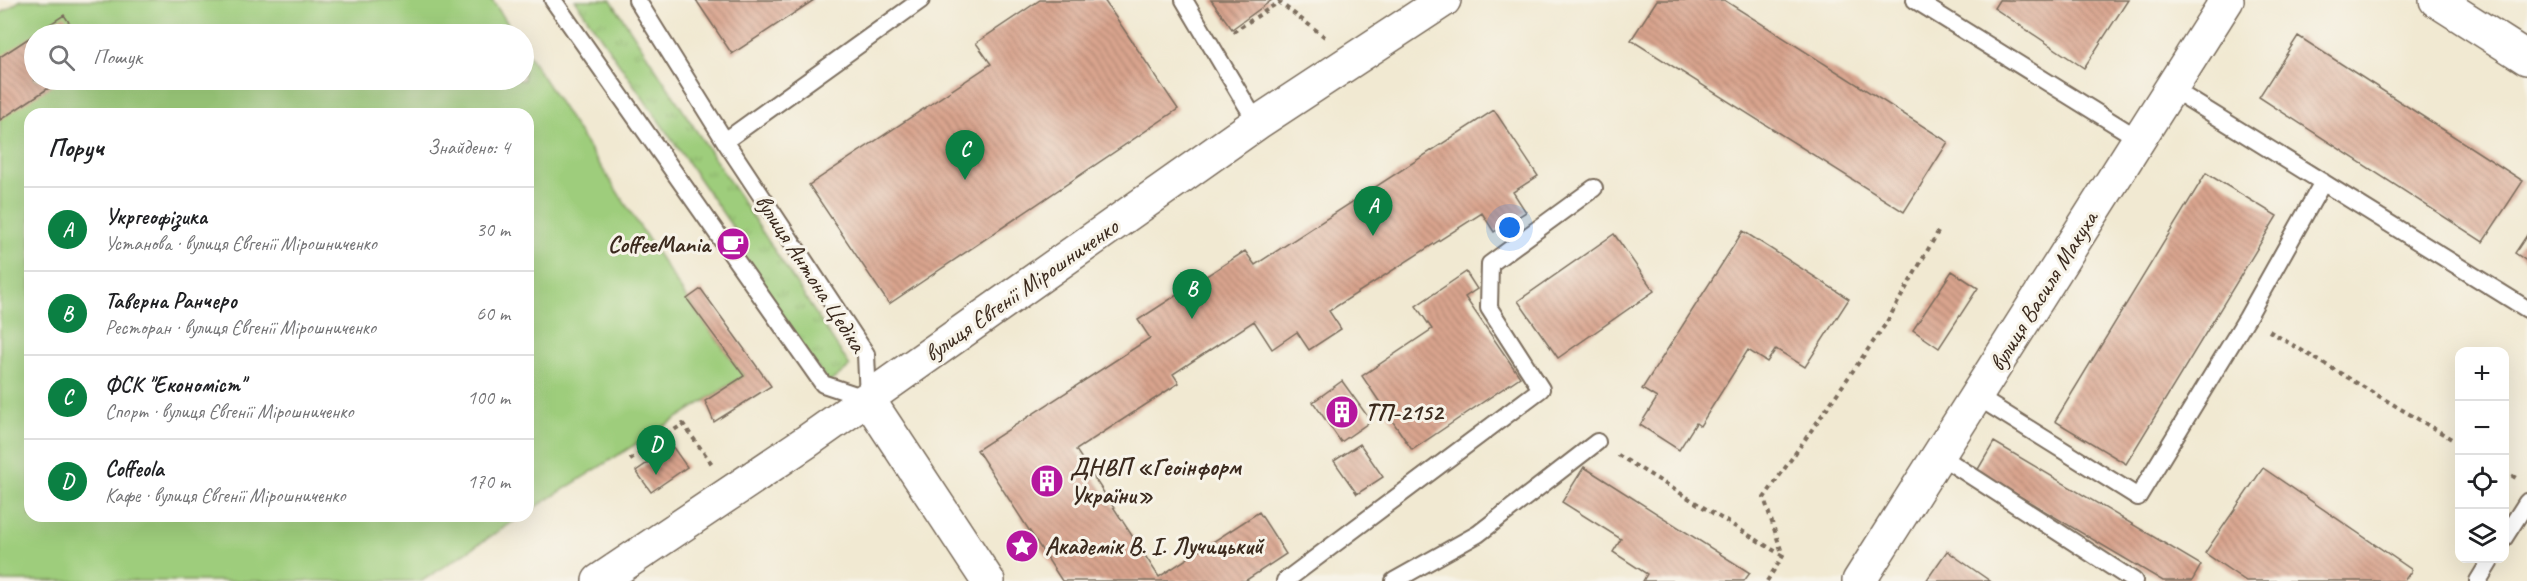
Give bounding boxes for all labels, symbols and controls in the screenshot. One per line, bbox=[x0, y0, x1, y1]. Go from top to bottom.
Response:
search box bbox=[24, 24, 534, 90]
icon: search bbox=[45, 41, 78, 74]
text: Пошук bbox=[93, 43, 142, 71]
pin: C bbox=[946, 130, 984, 180]
text: Поруч bbox=[48, 131, 104, 164]
text: Знайдено: 4 bbox=[428, 135, 510, 160]
pin: A bbox=[1354, 186, 1392, 236]
street label: вулиця Антона Цедіка bbox=[749, 188, 874, 359]
text: Укргеофізика bbox=[105, 203, 207, 231]
street label: вулиця Василя Макуха bbox=[1982, 204, 2105, 377]
street label: вулиця Євгенії Мірошниченко bbox=[918, 211, 1125, 368]
your location bbox=[1495, 213, 1524, 242]
text: A bbox=[62, 217, 73, 242]
text: 30 m bbox=[476, 217, 510, 242]
cafe icon: CoffeeMania bbox=[715, 226, 751, 262]
place label: CoffeeMania bbox=[608, 229, 712, 259]
text: Установа · вулиця Євгенії Мірошниченко bbox=[105, 231, 377, 256]
pin: B bbox=[1172, 270, 1212, 319]
text: Таверна Ранчеро bbox=[105, 287, 237, 315]
text: B bbox=[62, 301, 73, 326]
text: 60 m bbox=[476, 301, 510, 326]
text: Ресторан · вулиця Євгенії Мірошниченко bbox=[105, 315, 376, 340]
map controls bbox=[2455, 347, 2509, 563]
button: + bbox=[2455, 347, 2509, 401]
text: ФСК "Економіст" bbox=[105, 371, 245, 399]
text: C bbox=[63, 385, 72, 410]
text: 100 m bbox=[467, 385, 510, 410]
building icon: ТП-2152 bbox=[1324, 394, 1360, 430]
place label: ТП-2152 bbox=[1365, 397, 1445, 427]
text: Спорт · вулиця Євгенії Мірошниченко bbox=[105, 399, 354, 424]
button: − bbox=[2455, 401, 2509, 455]
pin: D bbox=[636, 426, 676, 475]
place label: ДНВП «Геоінформ України» bbox=[1070, 452, 1243, 510]
text: Coffeola bbox=[105, 455, 164, 483]
button: locate bbox=[2455, 455, 2509, 509]
building icon: ДНВП «Геоінформ України» bbox=[1029, 463, 1065, 499]
text: D bbox=[62, 469, 73, 494]
text: 170 m bbox=[467, 469, 510, 494]
text: Кафе · вулиця Євгенії Мірошниченко bbox=[105, 483, 346, 508]
button: layers bbox=[2455, 509, 2509, 563]
place icon: Академік В. І. Лучицький bbox=[1004, 528, 1040, 564]
place label: Академік В. І. Лучицький bbox=[1045, 531, 1265, 561]

